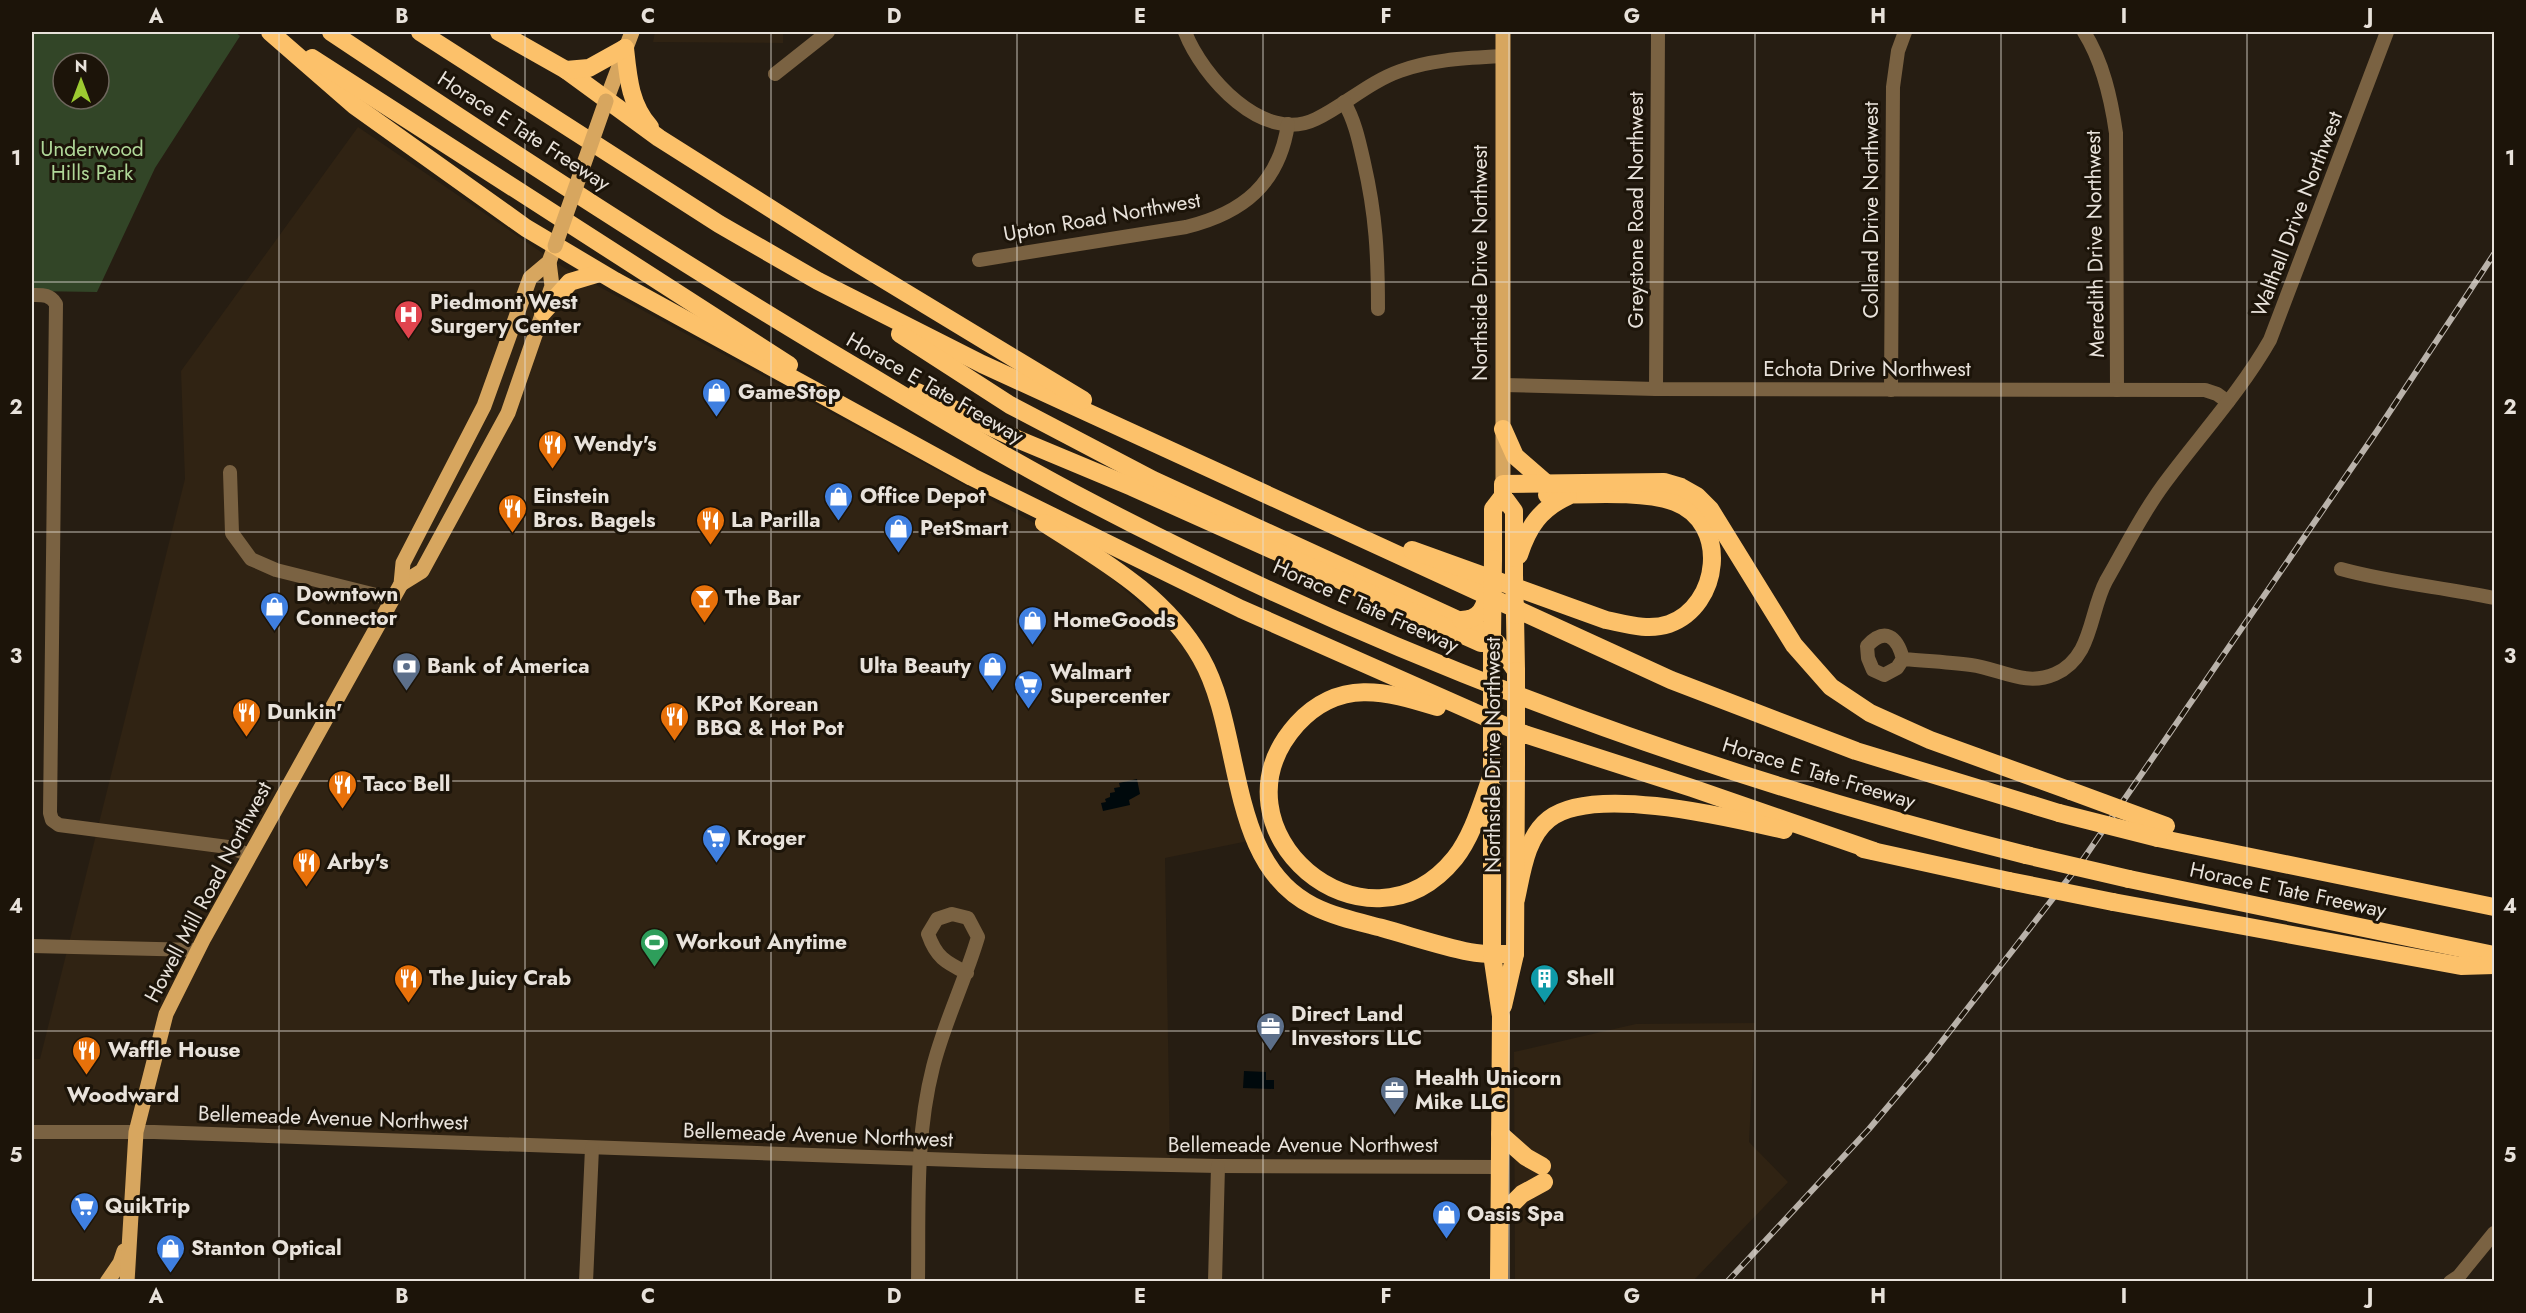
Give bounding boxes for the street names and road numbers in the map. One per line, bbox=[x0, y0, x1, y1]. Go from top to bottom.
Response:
street label: Horace E Tate Freeway bbox=[432, 64, 617, 199]
street label: Greystone Road Northwest bbox=[1621, 92, 1651, 328]
street label: Colland Drive Northwest bbox=[1856, 101, 1886, 319]
street label: Walthall Drive Northwest bbox=[2244, 107, 2350, 321]
street label: Meredith Drive Northwest bbox=[2078, 130, 2112, 358]
street label: Northside Drive Northwest bbox=[1465, 145, 1495, 381]
street label: Upton Road Northwest bbox=[1001, 185, 1203, 249]
street label: Horace E Tate Freeway bbox=[841, 325, 1030, 451]
street label: Echota Drive Northwest bbox=[1763, 354, 1971, 384]
street label: Horace E Tate Freeway bbox=[1268, 552, 1464, 661]
street label: Northside Drive Northwest bbox=[1478, 637, 1508, 873]
street label: Horace E Tate Freeway bbox=[1719, 729, 1920, 817]
street label: Howell Mill Road Northwest bbox=[137, 776, 279, 1008]
street label: Horace E Tate Freeway bbox=[2187, 854, 2390, 926]
street label: Bellemeade Avenue Northwest bbox=[197, 1098, 469, 1138]
street label: Bellemeade Avenue Northwest bbox=[682, 1115, 954, 1155]
street label: Bellemeade Avenue Northwest bbox=[1168, 1130, 1438, 1160]

